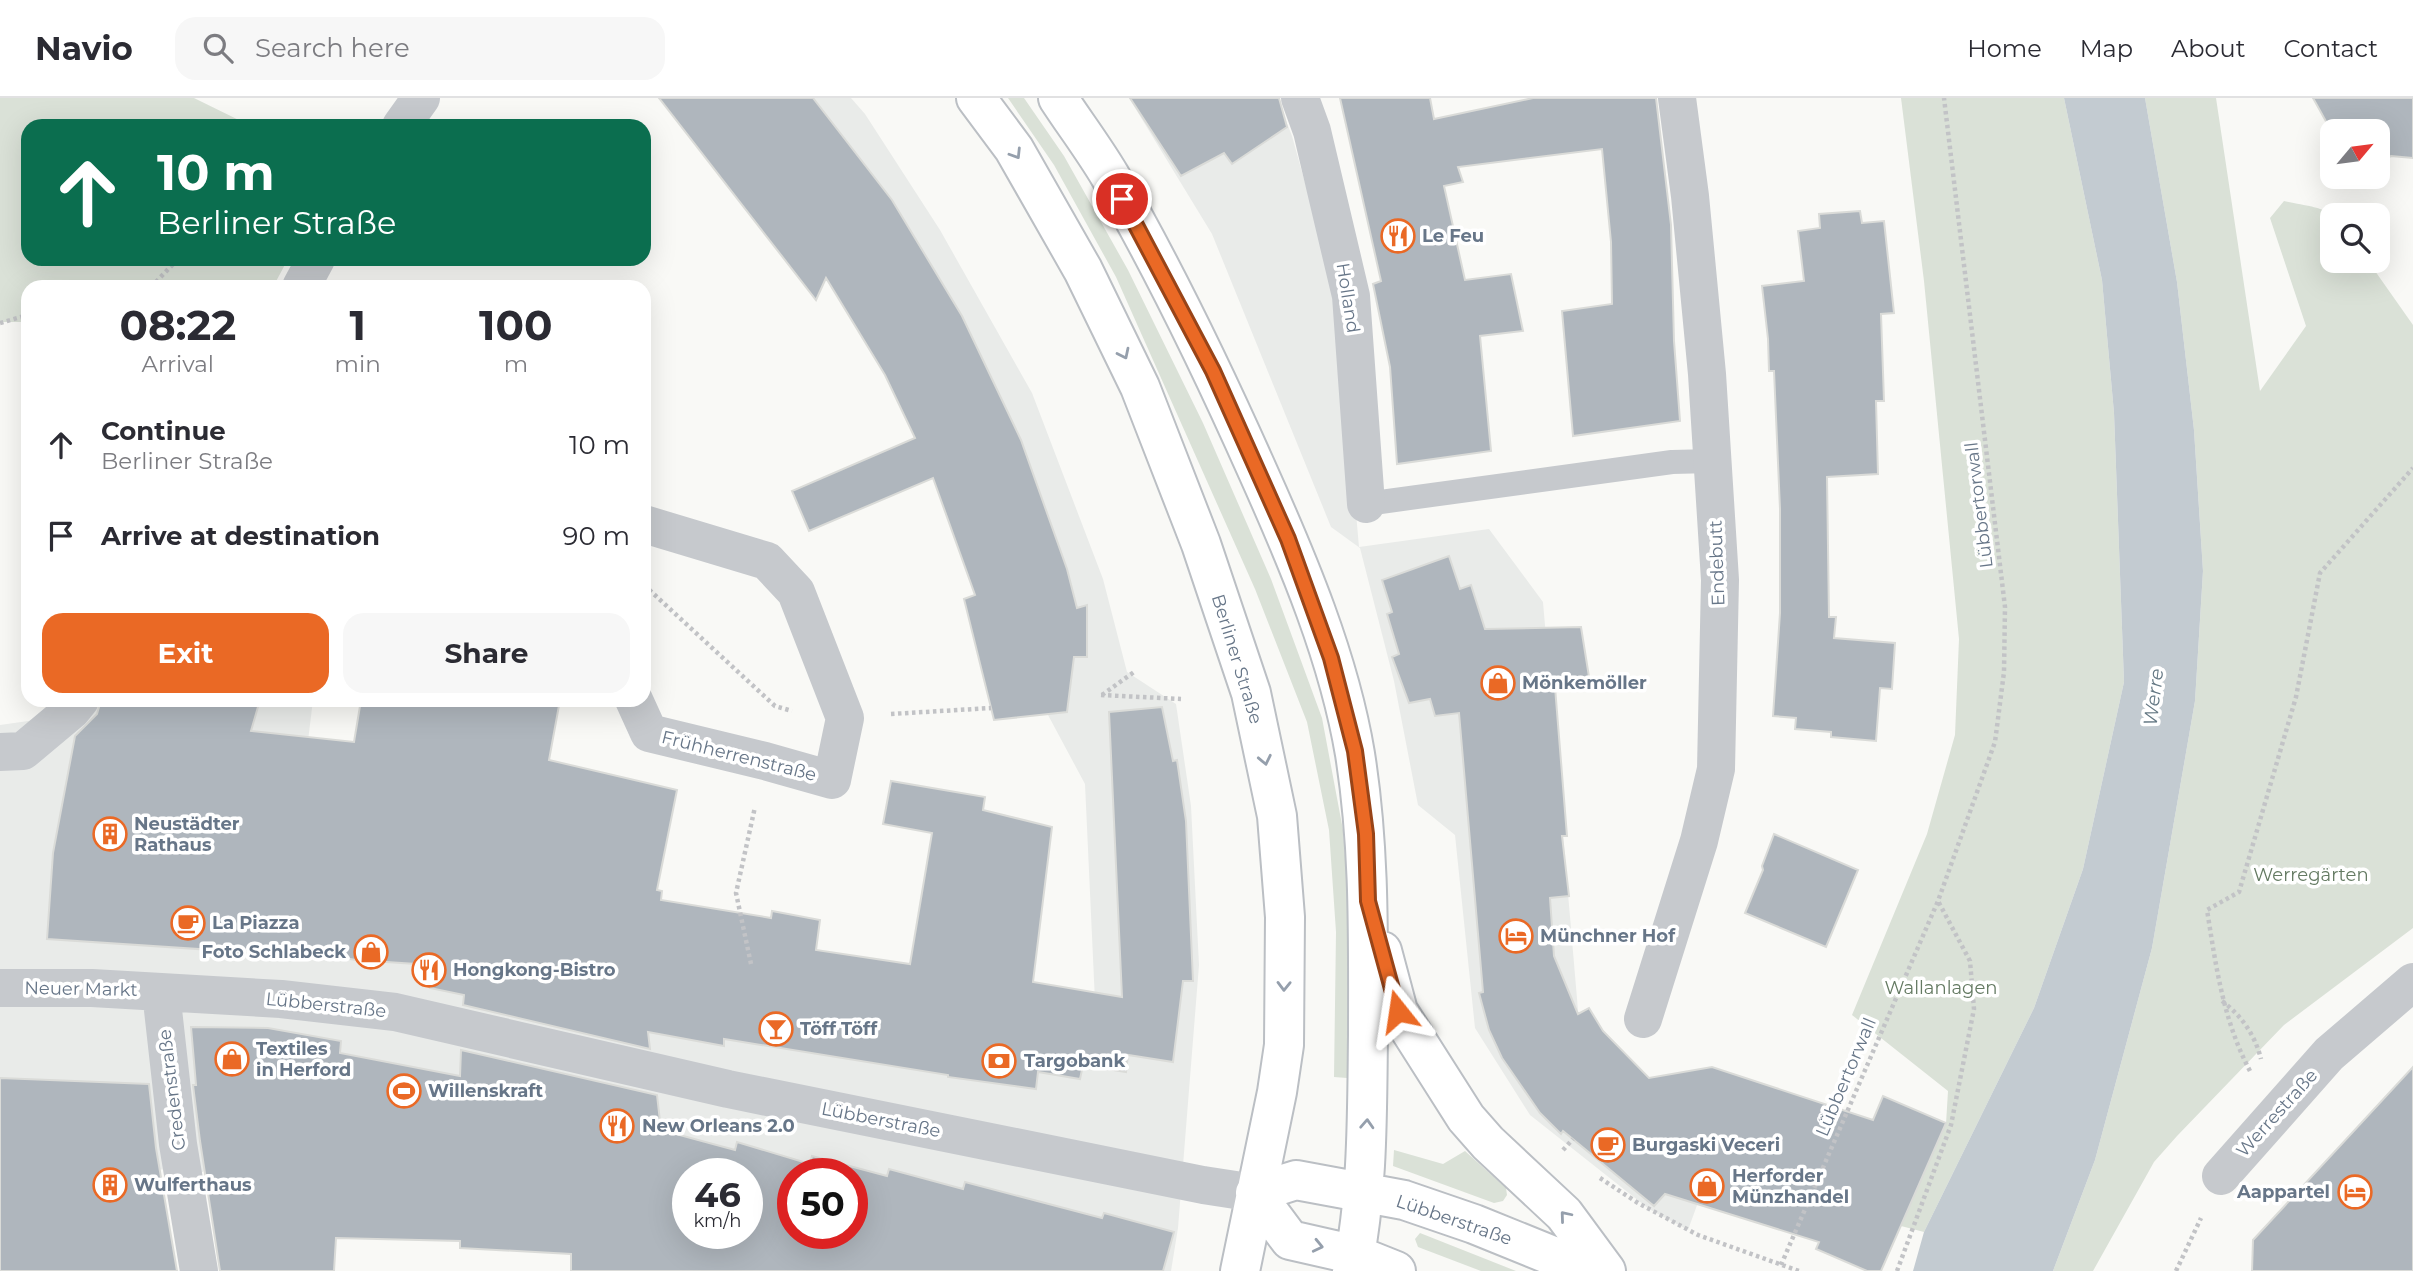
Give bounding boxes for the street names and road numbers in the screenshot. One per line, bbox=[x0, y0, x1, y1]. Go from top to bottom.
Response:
street label: Holland bbox=[1332, 261, 1364, 335]
street label: Lübbertorwall bbox=[1960, 441, 1998, 569]
street label: Endebutt bbox=[1705, 520, 1729, 606]
street label: Berliner Straße bbox=[1207, 591, 1267, 727]
street label: Frühherrenstraße bbox=[659, 726, 819, 786]
street label: Neuer Markt bbox=[24, 977, 138, 1001]
street label: Lübberstraße bbox=[265, 988, 387, 1022]
street label: Lübbertorwall bbox=[1811, 1014, 1881, 1140]
street label: Credenstraße bbox=[154, 1028, 190, 1152]
street label: Werrestraße bbox=[2232, 1064, 2322, 1162]
street label: Lübberstraße bbox=[819, 1098, 943, 1142]
street label: Lübberstraße bbox=[1393, 1190, 1515, 1250]

